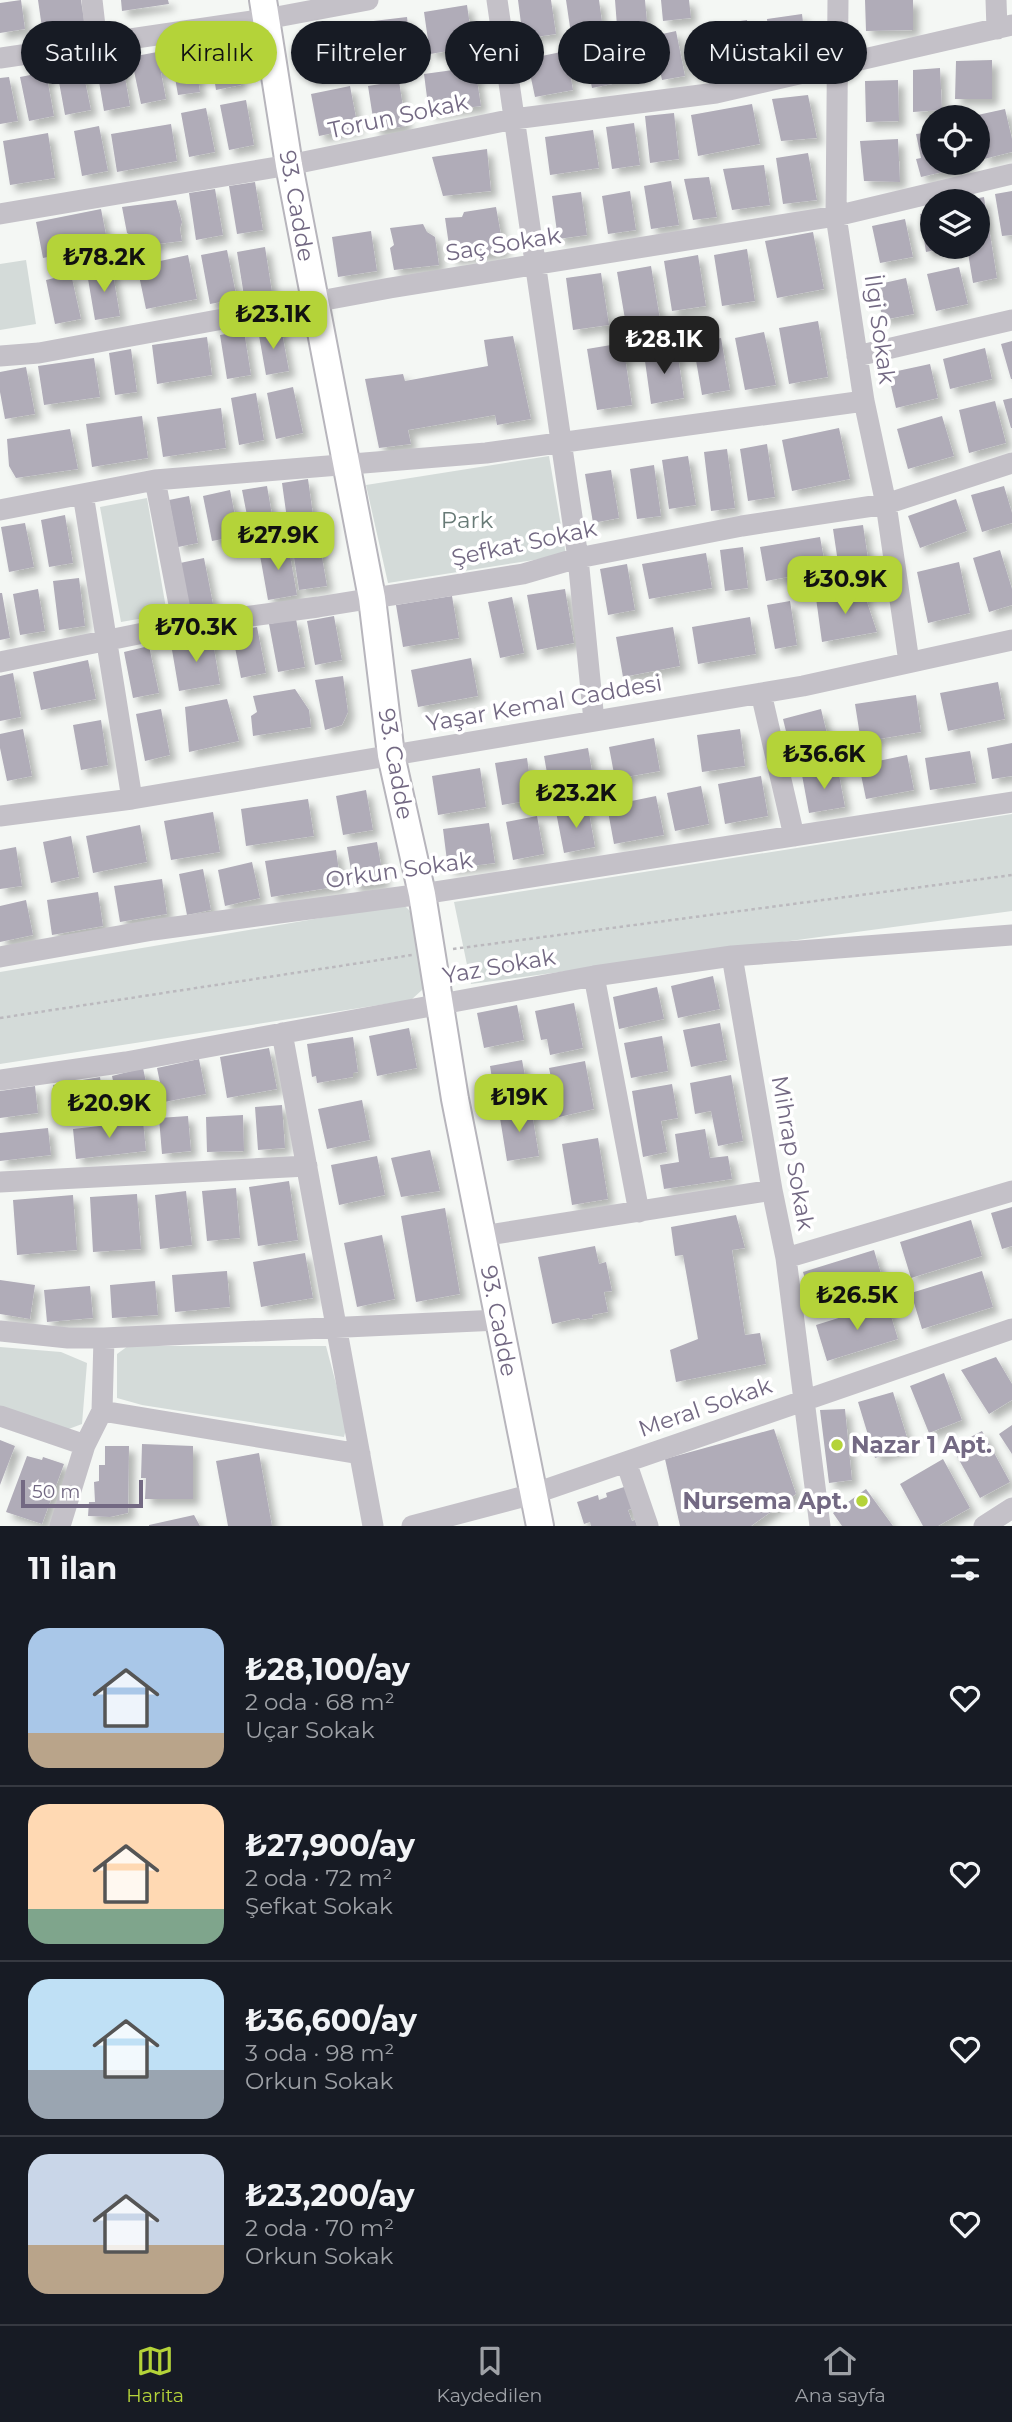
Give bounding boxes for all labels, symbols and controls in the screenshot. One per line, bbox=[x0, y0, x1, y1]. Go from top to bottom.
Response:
chip: Satılık bbox=[21, 21, 141, 84]
chip: Kiralık bbox=[155, 21, 277, 84]
chip: Filtreler bbox=[291, 21, 431, 84]
chip: Yeni bbox=[445, 21, 544, 84]
chip: Daire bbox=[558, 21, 670, 84]
chip: Müstakil ev bbox=[684, 21, 867, 84]
street label: Torun Sokak bbox=[326, 87, 471, 144]
map controls bbox=[920, 105, 990, 259]
button: locate bbox=[920, 105, 990, 175]
street label: 93. Cadde bbox=[273, 148, 321, 264]
button: layers bbox=[920, 189, 990, 259]
street label: Saç Sokak bbox=[443, 221, 563, 267]
pin: ₺78.2K bbox=[47, 234, 161, 294]
text: ₺78.2K bbox=[63, 243, 145, 271]
street label: İlgi Sokak bbox=[858, 272, 902, 386]
pin: ₺23.1K bbox=[216, 292, 330, 351]
text: ₺23.1K bbox=[235, 300, 311, 328]
pin: ₺28.1K bbox=[607, 316, 721, 376]
text: ₺28.1K bbox=[625, 325, 703, 353]
park label: Park bbox=[441, 506, 494, 534]
pin: ₺27.9K bbox=[221, 512, 335, 572]
street label: Şefkat Sokak bbox=[449, 514, 599, 572]
text: ₺27.9K bbox=[237, 521, 319, 549]
pin: ₺30.9K bbox=[788, 556, 902, 616]
text: ₺30.9K bbox=[803, 565, 887, 593]
pin: ₺70.3K bbox=[139, 604, 253, 664]
text: ₺70.3K bbox=[155, 613, 237, 641]
street label: Yaşar Kemal Caddesi bbox=[424, 668, 664, 738]
street label: 93. Cadde bbox=[372, 706, 420, 822]
pin: ₺36.6K bbox=[767, 732, 881, 791]
text: ₺36.6K bbox=[783, 740, 865, 768]
pin: ₺23.2K bbox=[519, 770, 633, 830]
text: ₺23.2K bbox=[536, 779, 616, 807]
street label: Orkun Sokak bbox=[324, 846, 475, 894]
street label: Yaz Sokak bbox=[440, 942, 558, 990]
street label: Mihrap Sokak bbox=[766, 1073, 820, 1233]
pin: ₺19K bbox=[478, 1074, 560, 1134]
pin: ₺20.9K bbox=[52, 1080, 166, 1140]
text: ₺19K bbox=[490, 1083, 548, 1111]
text: ₺20.9K bbox=[67, 1089, 151, 1117]
street label: 93. Cadde bbox=[475, 1263, 523, 1379]
pin: ₺26.5K bbox=[800, 1272, 914, 1332]
text: ₺26.5K bbox=[816, 1281, 898, 1309]
street label: Meral Sokak bbox=[635, 1371, 776, 1443]
place label: Nazar 1 Apt. bbox=[851, 1431, 992, 1459]
marker: Nazar 1 Apt. bbox=[829, 1437, 845, 1453]
scale bar bbox=[21, 1477, 144, 1509]
text: 50 m bbox=[32, 1480, 80, 1503]
place label: Nursema Apt. bbox=[682, 1487, 848, 1515]
marker: Nursema Apt. bbox=[854, 1493, 870, 1509]
icon: filters bbox=[946, 1549, 984, 1587]
text: 11 ilan bbox=[28, 1550, 117, 1587]
text: ₺28,100/ay bbox=[245, 1651, 410, 1688]
icon: home bbox=[84, 1656, 168, 1740]
icon: heart bbox=[946, 1679, 984, 1717]
text: 2 oda · 68 m² bbox=[245, 1688, 395, 1716]
text: Uçar Sokak bbox=[245, 1716, 374, 1744]
text: ₺27,900/ay bbox=[245, 1827, 415, 1864]
icon: home bbox=[84, 1832, 168, 1916]
icon: heart bbox=[946, 1855, 984, 1893]
text: 2 oda · 72 m² bbox=[245, 1864, 392, 1892]
text: Şefkat Sokak bbox=[245, 1892, 393, 1920]
text: ₺36,600/ay bbox=[245, 2002, 417, 2039]
icon: home bbox=[84, 2007, 168, 2091]
icon: heart bbox=[946, 2030, 984, 2068]
text: 3 oda · 98 m² bbox=[245, 2039, 394, 2067]
text: Orkun Sokak bbox=[245, 2067, 393, 2095]
text: ₺23,200/ay bbox=[245, 2177, 414, 2214]
icon: home bbox=[84, 2182, 168, 2266]
icon: heart bbox=[946, 2205, 984, 2243]
text: 2 oda · 70 m² bbox=[245, 2214, 394, 2242]
text: Orkun Sokak bbox=[245, 2242, 393, 2270]
tab: Harita bbox=[126, 2342, 184, 2407]
tab: Kaydedilen bbox=[437, 2342, 542, 2407]
tab: Ana sayfa bbox=[795, 2342, 886, 2407]

